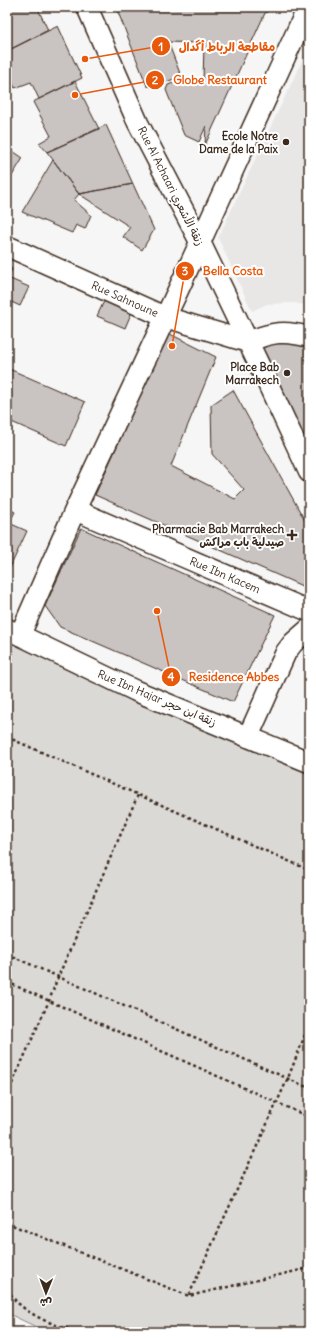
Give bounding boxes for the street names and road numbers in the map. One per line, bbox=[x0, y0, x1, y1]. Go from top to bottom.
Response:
street label: Rue Al Achaari زنقة الأشعري bbox=[133, 124, 207, 249]
street label: Rue Sahnoune bbox=[89, 278, 161, 320]
street label: Rue Ibn Kacem bbox=[187, 554, 263, 596]
street label: Rue Ibn Hajar زنقة ابن حجر bbox=[95, 667, 218, 730]

